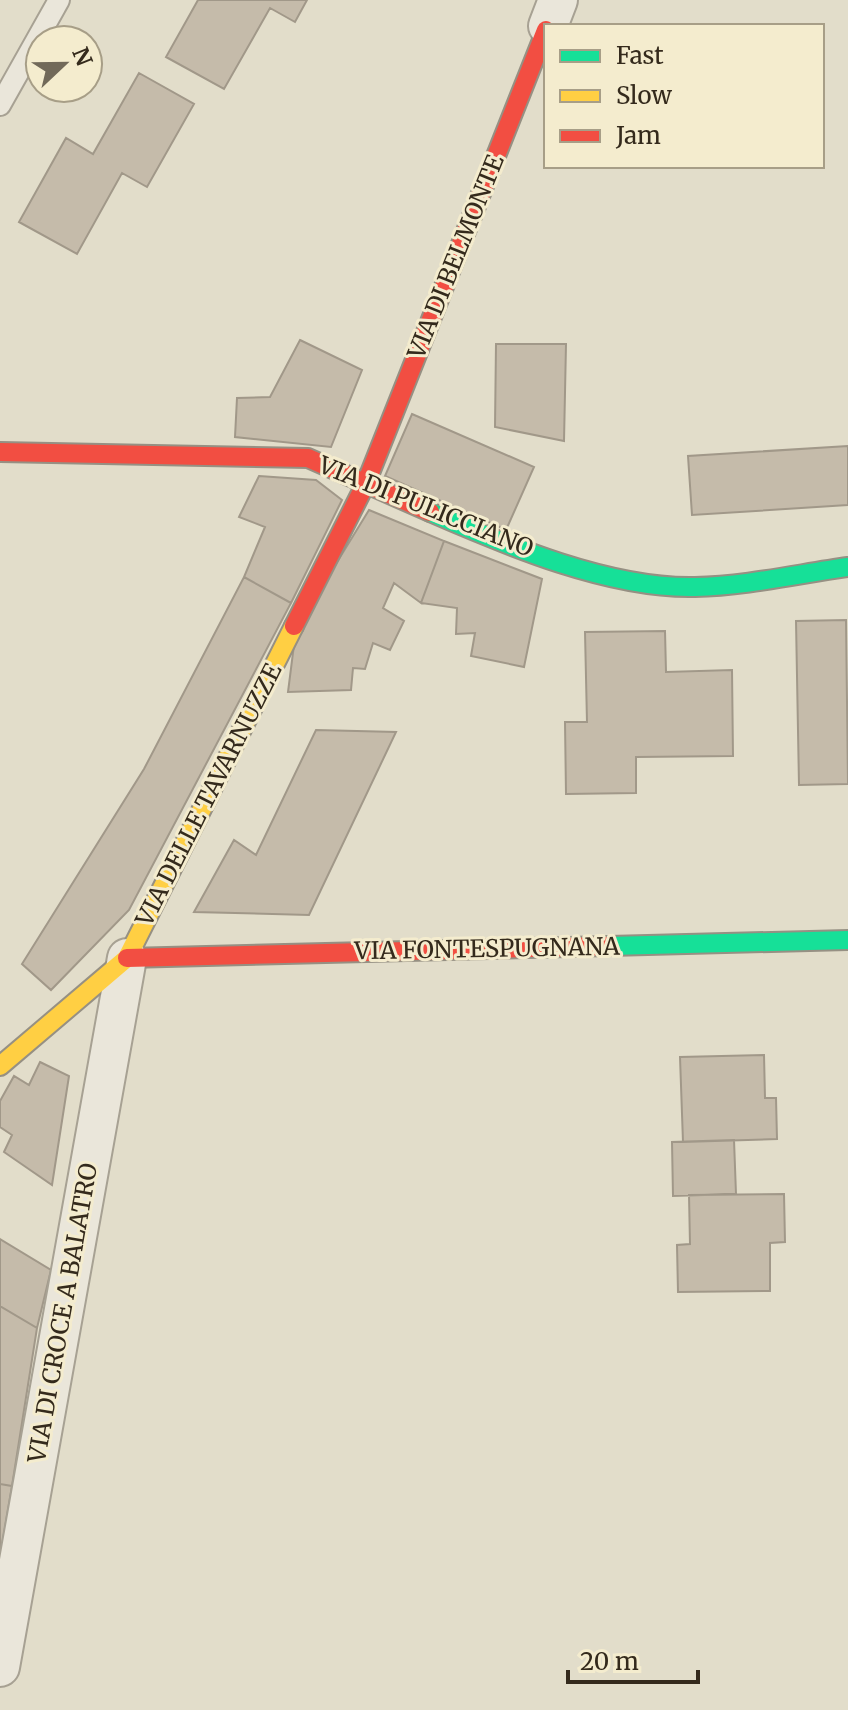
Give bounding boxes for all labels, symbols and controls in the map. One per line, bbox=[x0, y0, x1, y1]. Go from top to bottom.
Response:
north arrow bbox=[24, 24, 104, 104]
legend bbox=[544, 24, 824, 168]
text: Fast bbox=[616, 40, 664, 71]
text: N bbox=[66, 43, 99, 70]
text: Slow bbox=[616, 80, 672, 111]
text: Jam bbox=[615, 120, 661, 151]
street label: VIA DI BELMONTE bbox=[400, 149, 511, 364]
street label: VIA DI PULICCIANO bbox=[313, 449, 538, 564]
street label: VIA DELLE TAVARNUZZE bbox=[128, 657, 289, 932]
street label: VIA FONTESPUGNANA bbox=[353, 931, 621, 966]
street label: VIA DI CROCE A BALATRO bbox=[21, 1161, 104, 1466]
scale bar bbox=[568, 1634, 698, 1684]
text: 20 m bbox=[580, 1646, 639, 1677]

